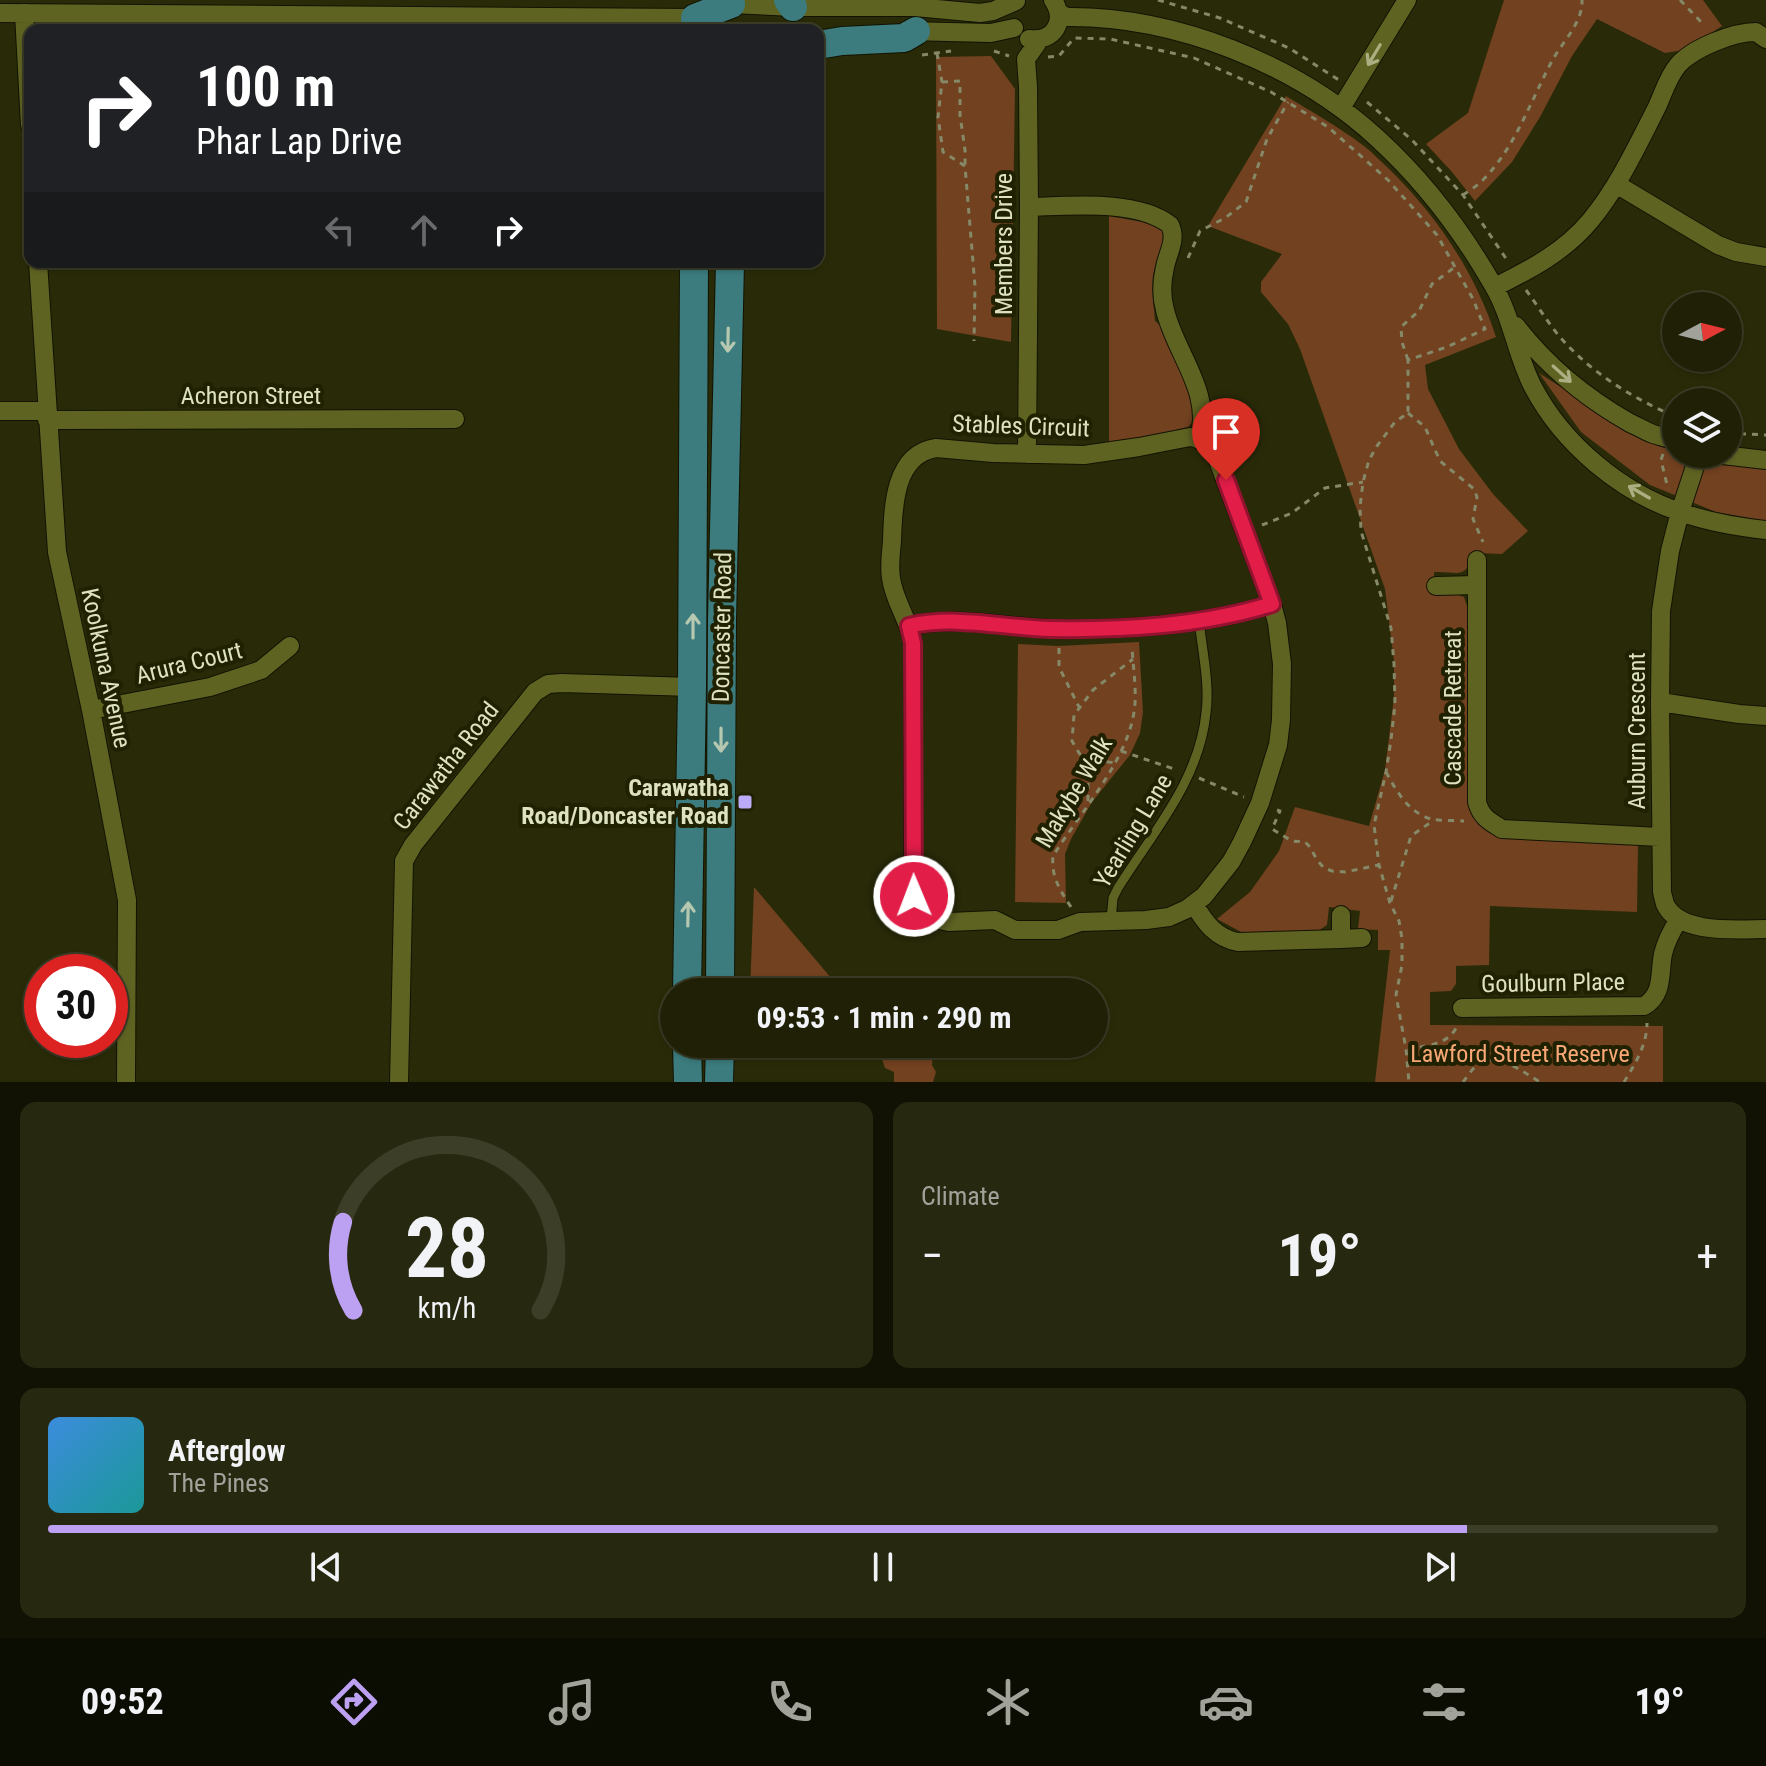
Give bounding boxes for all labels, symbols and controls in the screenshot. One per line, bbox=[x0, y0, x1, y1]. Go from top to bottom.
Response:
one-way arrow bbox=[1366, 43, 1382, 66]
text: 100 m bbox=[196, 54, 335, 120]
icon: right bbox=[64, 56, 168, 160]
text: Phar Lap Drive bbox=[196, 121, 402, 163]
street label: Members Drive bbox=[990, 173, 1018, 315]
icon: left bbox=[318, 208, 362, 252]
icon: ahead bbox=[402, 208, 446, 252]
icon: right bbox=[486, 208, 530, 252]
north arrow bbox=[1662, 292, 1742, 372]
map controls bbox=[1662, 292, 1742, 468]
one-way arrow bbox=[720, 326, 736, 353]
one-way arrow bbox=[1552, 365, 1572, 383]
street label: Acheron Street bbox=[181, 382, 321, 410]
button: layers bbox=[1662, 388, 1742, 468]
pin bbox=[1192, 398, 1260, 480]
street label: Stables Circuit bbox=[952, 410, 1090, 442]
icon: arrive bbox=[1204, 410, 1248, 454]
one-way arrow bbox=[1628, 484, 1651, 500]
street label: Doncaster Road bbox=[707, 552, 737, 702]
street label: Koolkuna Avenue bbox=[75, 586, 137, 750]
one-way arrow bbox=[685, 613, 700, 640]
street label: Cascade Retreat bbox=[1439, 630, 1467, 786]
street label: Arura Court bbox=[133, 636, 245, 690]
street label: Auburn Crescent bbox=[1623, 652, 1651, 810]
street label: Carawatha Road bbox=[387, 697, 505, 835]
one-way arrow bbox=[713, 726, 729, 753]
street label: Makybe Walk bbox=[1030, 731, 1118, 853]
street label: Yearling Lane bbox=[1088, 769, 1178, 893]
place label: Carawatha Road/Doncaster Road bbox=[521, 774, 729, 830]
marker: Carawatha Road/Doncaster Road bbox=[736, 793, 754, 811]
position arrow bbox=[872, 854, 956, 938]
one-way arrow bbox=[680, 901, 696, 928]
speed limit sign: 30 bbox=[24, 954, 128, 1058]
street label: Goulburn Place bbox=[1481, 968, 1625, 998]
text: 09:53 · 1 min · 290 m bbox=[757, 1000, 1011, 1035]
park label: Lawford Street Reserve bbox=[1410, 1040, 1630, 1068]
text: Climate bbox=[921, 1181, 1000, 1211]
text: 28 bbox=[404, 1200, 489, 1297]
text: 19° bbox=[1278, 1220, 1362, 1291]
text: − bbox=[921, 1230, 943, 1282]
text: + bbox=[1696, 1230, 1718, 1282]
text: km/h bbox=[417, 1291, 476, 1325]
text: Afterglow bbox=[168, 1433, 286, 1468]
text: The Pines bbox=[168, 1468, 269, 1498]
icon: previous bbox=[304, 1545, 348, 1589]
icon: pause bbox=[861, 1545, 905, 1589]
icon: next bbox=[1418, 1545, 1462, 1589]
icon: directions bbox=[326, 1674, 382, 1730]
icon: music bbox=[544, 1674, 600, 1730]
icon: phone bbox=[762, 1674, 818, 1730]
icon: climate bbox=[980, 1674, 1036, 1730]
icon: car bbox=[1198, 1674, 1254, 1730]
icon: filters bbox=[1416, 1674, 1472, 1730]
text: 09:52 bbox=[81, 1681, 164, 1723]
text: 19° bbox=[1634, 1681, 1685, 1723]

